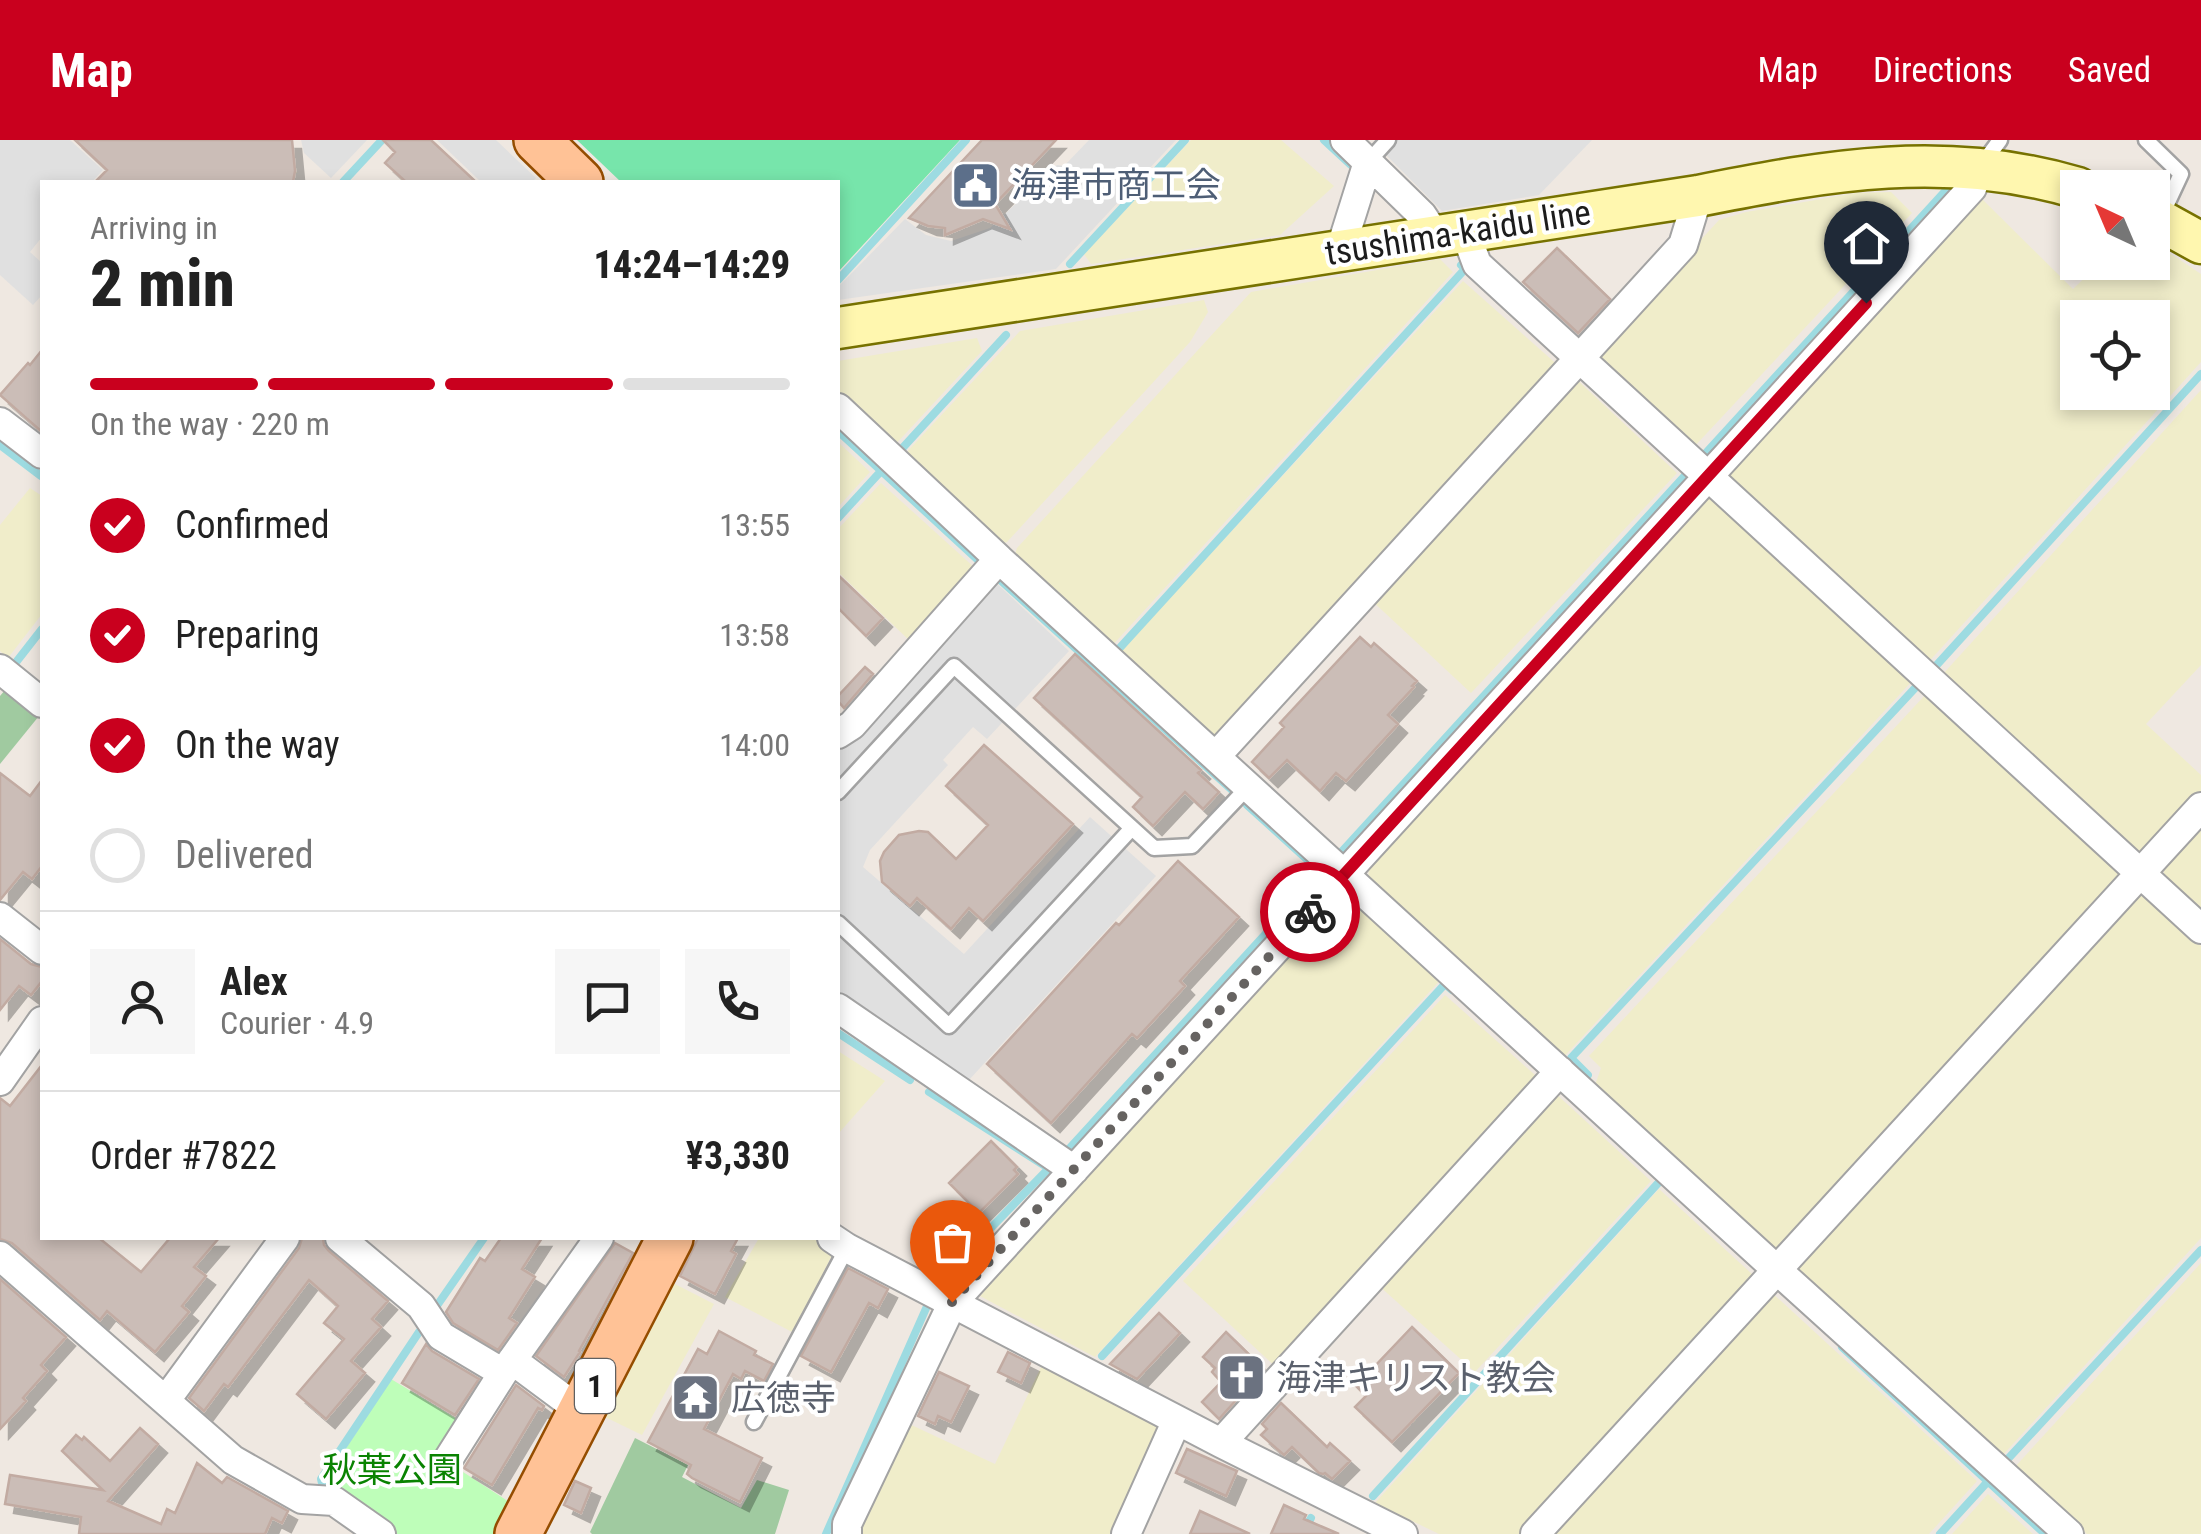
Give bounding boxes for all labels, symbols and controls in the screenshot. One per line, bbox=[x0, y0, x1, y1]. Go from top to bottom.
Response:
text: Map bbox=[50, 42, 133, 99]
text: Map bbox=[1758, 50, 1818, 91]
text: Directions bbox=[1873, 50, 2013, 91]
text: Saved bbox=[2068, 50, 2151, 91]
public building icon: 海津市商工会 bbox=[950, 159, 1002, 211]
place label: 海津市商工会 bbox=[1011, 165, 1221, 206]
north arrow bbox=[2060, 170, 2170, 280]
map controls bbox=[2060, 170, 2170, 410]
street label: tsushima-kaidu line bbox=[1322, 192, 1594, 274]
pin bbox=[1824, 201, 1909, 304]
text: Arriving in bbox=[90, 209, 218, 247]
icon: home bbox=[1839, 216, 1894, 271]
text: 14:24–14:29 bbox=[593, 243, 790, 287]
text: 2 min bbox=[90, 246, 235, 322]
button: locate bbox=[2060, 300, 2170, 410]
text: On the way · 220 m bbox=[90, 405, 330, 443]
icon: check bbox=[90, 498, 145, 553]
text: Confirmed bbox=[175, 503, 330, 547]
text: 13:55 bbox=[719, 506, 790, 544]
icon: check bbox=[90, 608, 145, 663]
text: Preparing bbox=[175, 613, 320, 657]
text: 13:58 bbox=[719, 616, 790, 654]
icon: check bbox=[90, 718, 145, 773]
text: On the way bbox=[175, 723, 340, 767]
text: 14:00 bbox=[719, 726, 790, 764]
text: Delivered bbox=[175, 833, 314, 877]
courier bbox=[1260, 862, 1360, 962]
icon: bike bbox=[1283, 885, 1338, 940]
button: person bbox=[90, 949, 195, 1054]
button: chat bbox=[555, 949, 660, 1054]
button: phone bbox=[685, 949, 790, 1054]
text: Alex bbox=[220, 960, 288, 1004]
text: Courier · 4.9 bbox=[220, 1004, 374, 1042]
text: Order #7822 bbox=[90, 1134, 277, 1178]
text: ¥3,330 bbox=[686, 1134, 790, 1178]
pin bbox=[910, 1200, 995, 1303]
icon: bag bbox=[925, 1215, 980, 1270]
church icon: 海津キリスト教会 bbox=[1215, 1352, 1267, 1404]
place label: 海津キリスト教会 bbox=[1276, 1358, 1556, 1399]
road number: 1 bbox=[575, 1359, 615, 1413]
temple icon: 広徳寺 bbox=[670, 1372, 722, 1424]
place label: 広徳寺 bbox=[731, 1378, 836, 1419]
park label: 秋葉公園 bbox=[322, 1450, 462, 1491]

